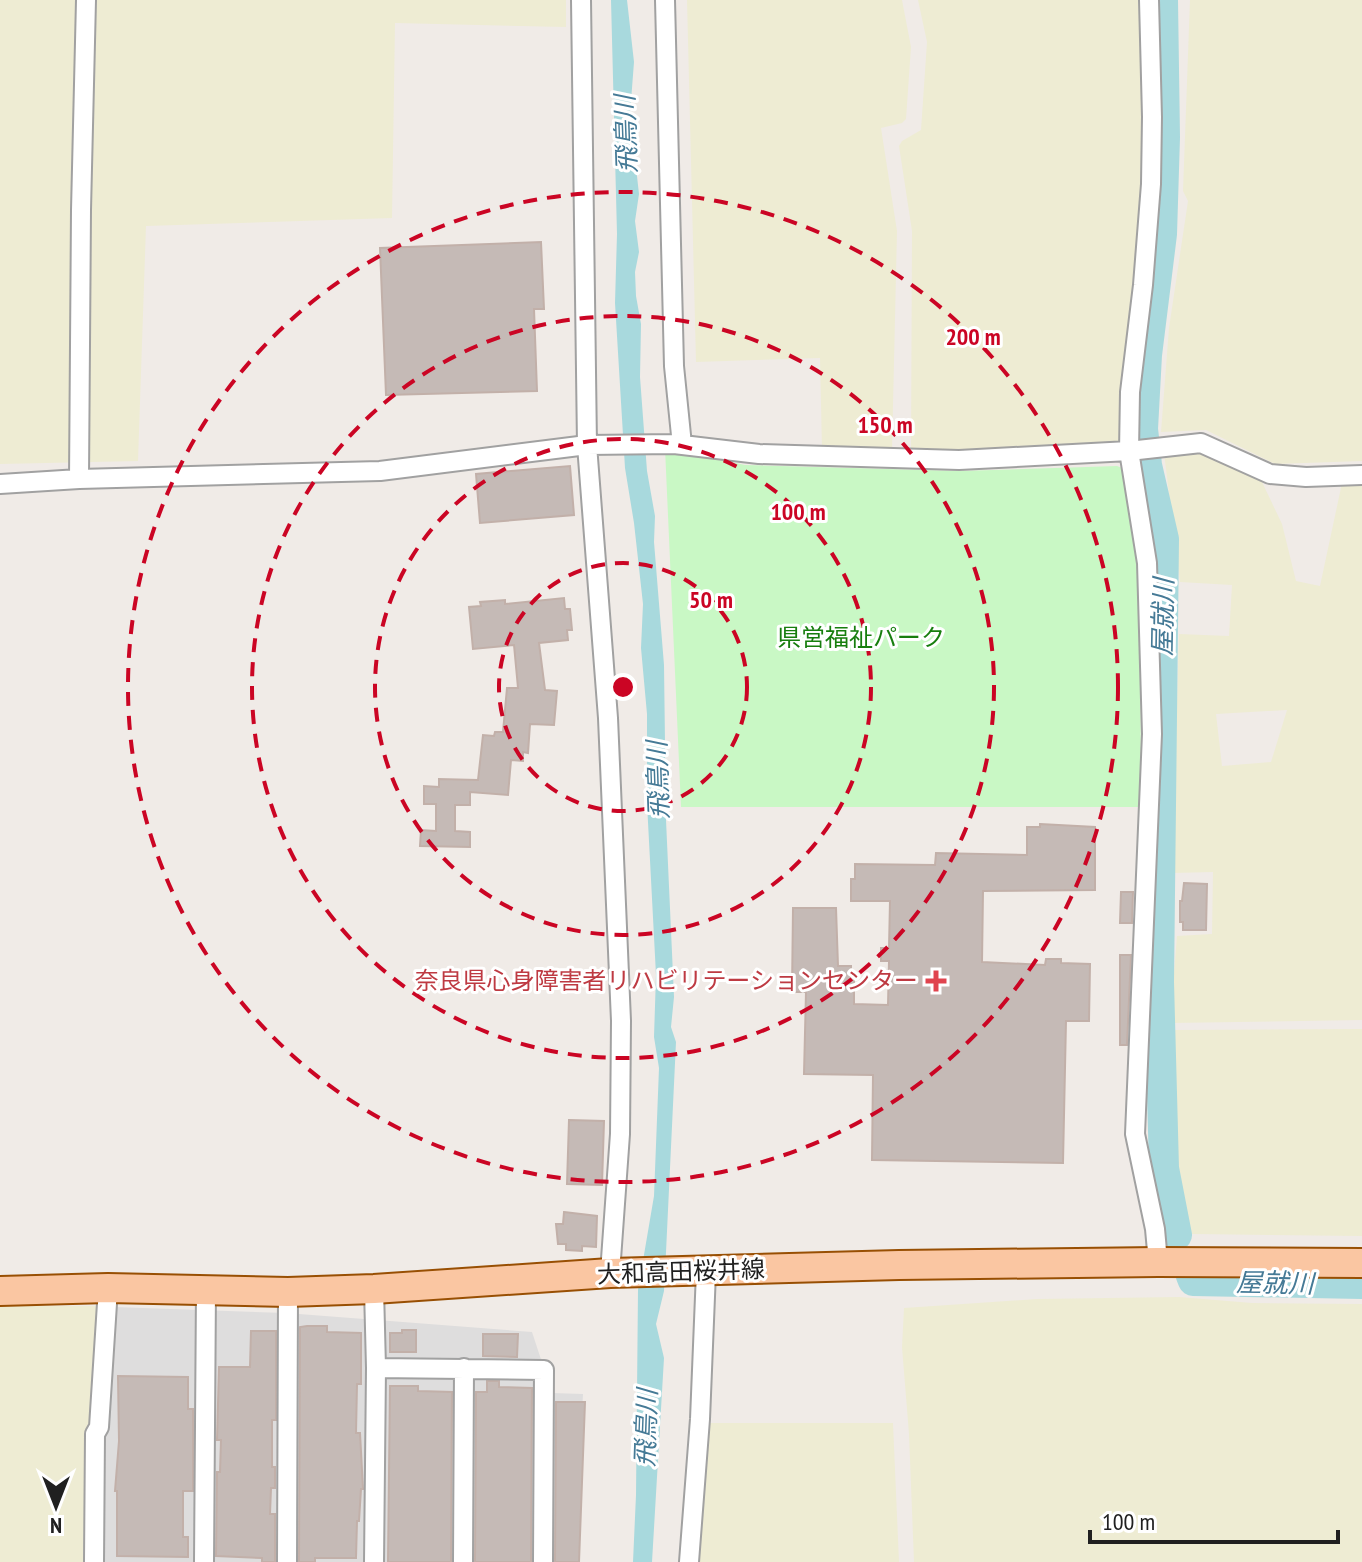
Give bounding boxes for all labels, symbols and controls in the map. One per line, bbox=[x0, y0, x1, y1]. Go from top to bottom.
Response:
water label: 飛鳥川 bbox=[608, 91, 643, 174]
text: 200 m bbox=[945, 321, 1001, 352]
text: 150 m bbox=[857, 409, 913, 440]
text: 100 m bbox=[770, 496, 826, 527]
water label: 屋就川 bbox=[1145, 575, 1180, 656]
text: 50 m bbox=[689, 584, 733, 615]
park label: 県営福祉パーク bbox=[777, 622, 945, 653]
centre of rings bbox=[609, 673, 637, 701]
water label: 飛鳥川 bbox=[640, 737, 675, 820]
place label: 奈良県心身障害者リハビリテーションセンター bbox=[414, 965, 918, 996]
marker: 奈良県心身障害者リハビリテーションセンター bbox=[925, 970, 947, 992]
street label: 大和高田桜井線 bbox=[596, 1253, 765, 1290]
water label: 屋就川 bbox=[1236, 1265, 1317, 1300]
water label: 飛鳥川 bbox=[628, 1385, 663, 1468]
north arrow bbox=[16, 1466, 96, 1546]
scale bar bbox=[1090, 1494, 1338, 1544]
text: 100 m bbox=[1102, 1506, 1155, 1537]
text: N bbox=[50, 1512, 62, 1540]

